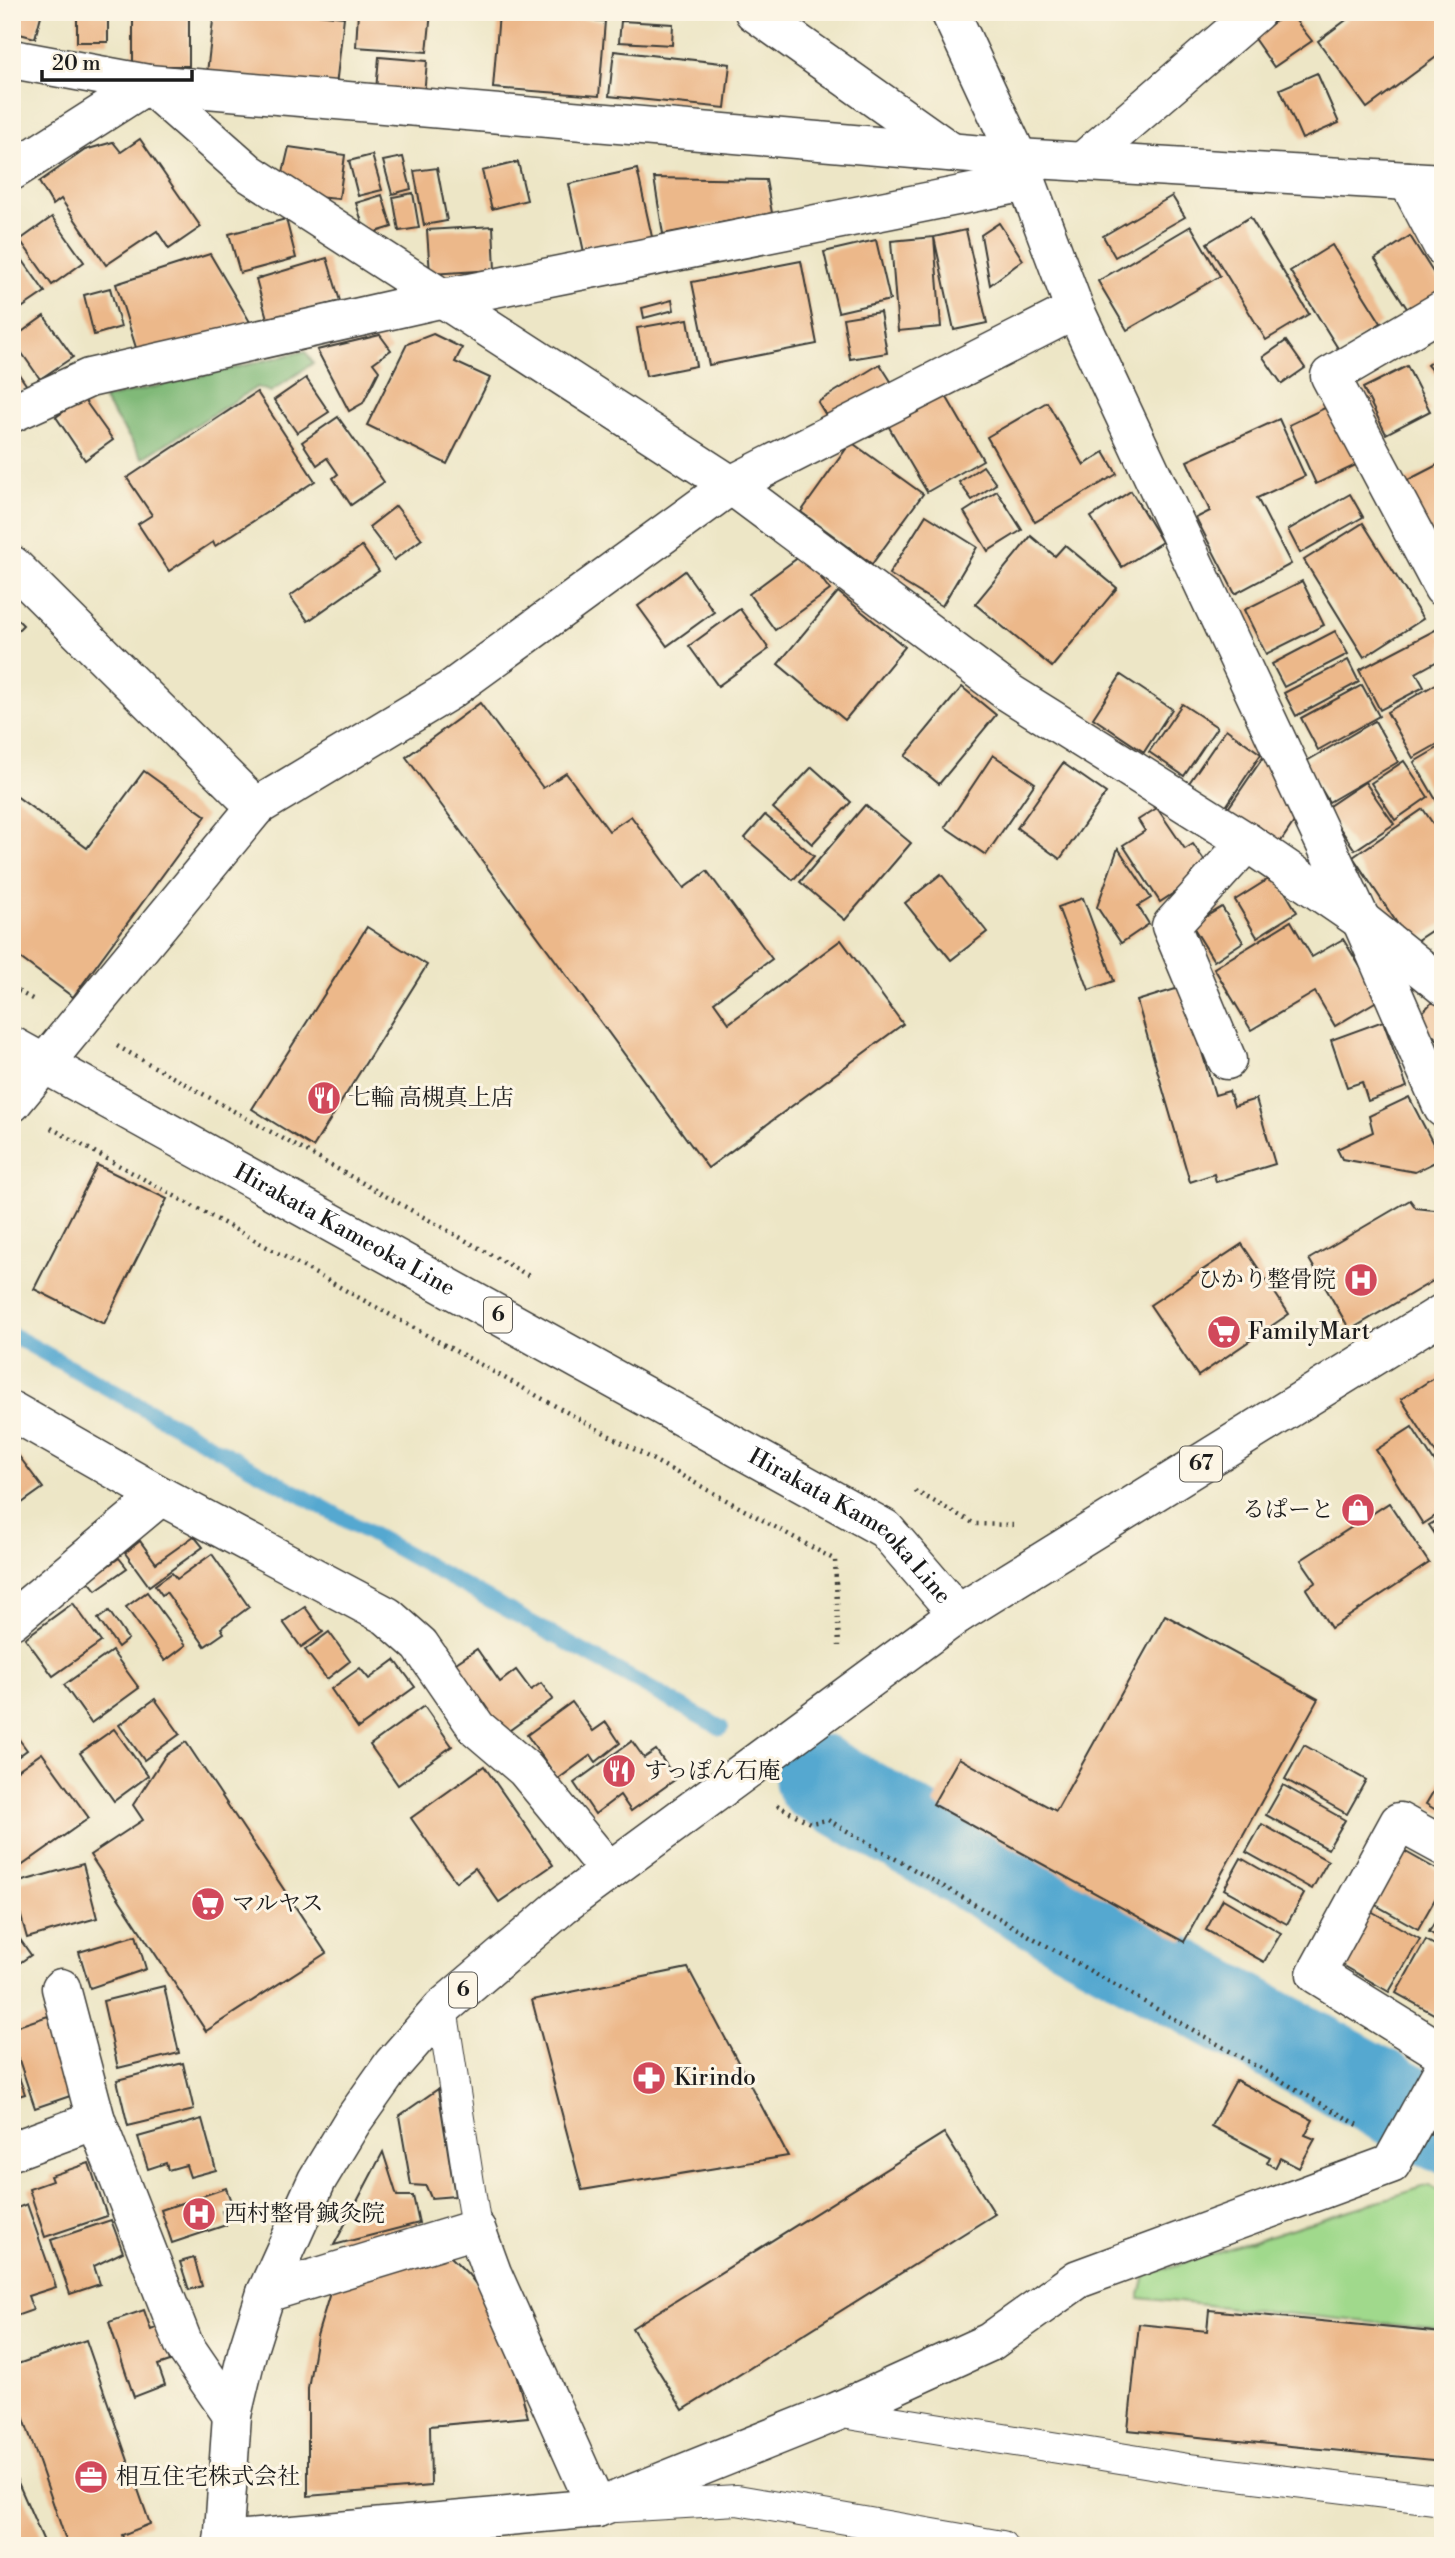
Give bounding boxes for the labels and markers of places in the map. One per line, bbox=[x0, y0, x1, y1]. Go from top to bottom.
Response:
restaurant icon: 七輪 高槻真上店 bbox=[305, 1079, 343, 1117]
place label: 七輪 高槻真上店 bbox=[348, 1084, 514, 1112]
hospital icon: ひかり整骨院 bbox=[1342, 1261, 1380, 1299]
place label: ひかり整骨院 bbox=[1198, 1266, 1336, 1294]
supermarket icon: FamilyMart bbox=[1205, 1313, 1243, 1351]
place label: FamilyMart bbox=[1248, 1318, 1370, 1346]
shop icon: るぱーと bbox=[1339, 1491, 1377, 1529]
place label: るぱーと bbox=[1242, 1496, 1334, 1524]
restaurant icon: すっぽん石庵 bbox=[600, 1752, 638, 1790]
place label: すっぽん石庵 bbox=[644, 1757, 781, 1785]
supermarket icon: マルヤス bbox=[189, 1885, 227, 1923]
place label: マルヤス bbox=[232, 1890, 324, 1918]
pharmacy icon: Kirindo bbox=[630, 2059, 668, 2097]
place label: Kirindo bbox=[674, 2064, 756, 2092]
hospital icon: 西村整骨鍼灸院 bbox=[180, 2195, 218, 2233]
place label: 西村整骨鍼灸院 bbox=[224, 2200, 385, 2228]
office icon: 相互住宅株式会社 bbox=[72, 2458, 110, 2496]
place label: 相互住宅株式会社 bbox=[116, 2463, 300, 2491]

